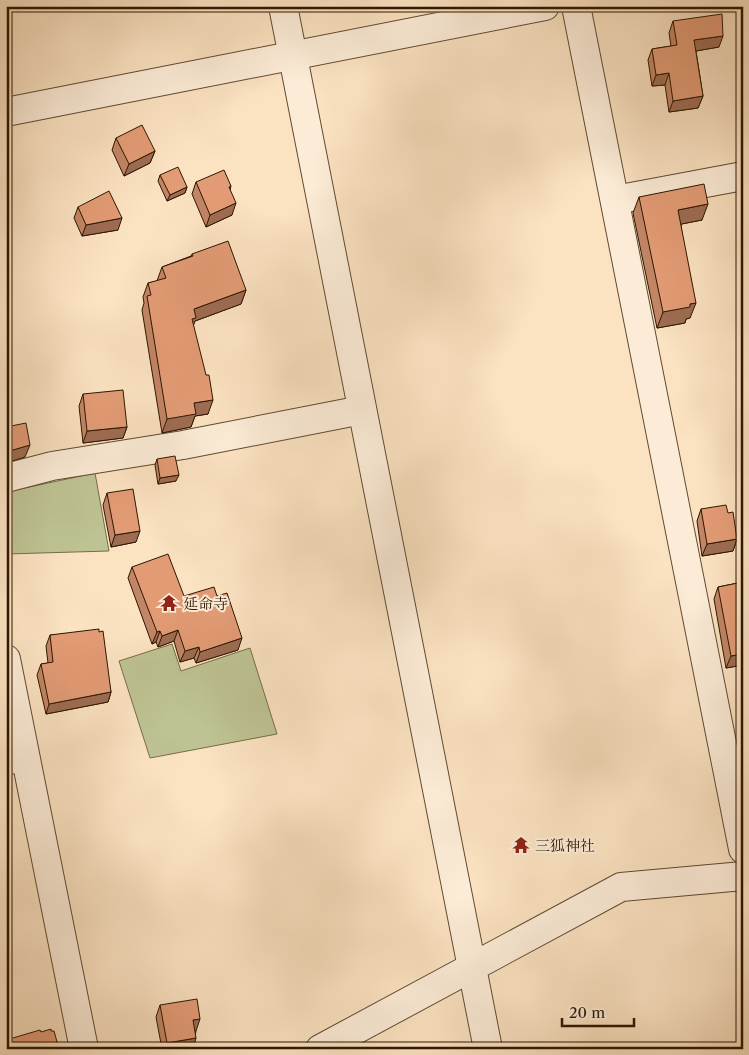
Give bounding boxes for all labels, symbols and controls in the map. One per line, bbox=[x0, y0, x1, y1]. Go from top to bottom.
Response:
temple icon: 延命寺 bbox=[159, 593, 179, 613]
place label: 延命寺 bbox=[183, 594, 228, 613]
temple icon: 三狐神社 bbox=[511, 835, 531, 855]
place label: 三狐神社 bbox=[535, 836, 595, 855]
scale bar bbox=[562, 995, 634, 1027]
text: 20 m bbox=[569, 1003, 605, 1022]

